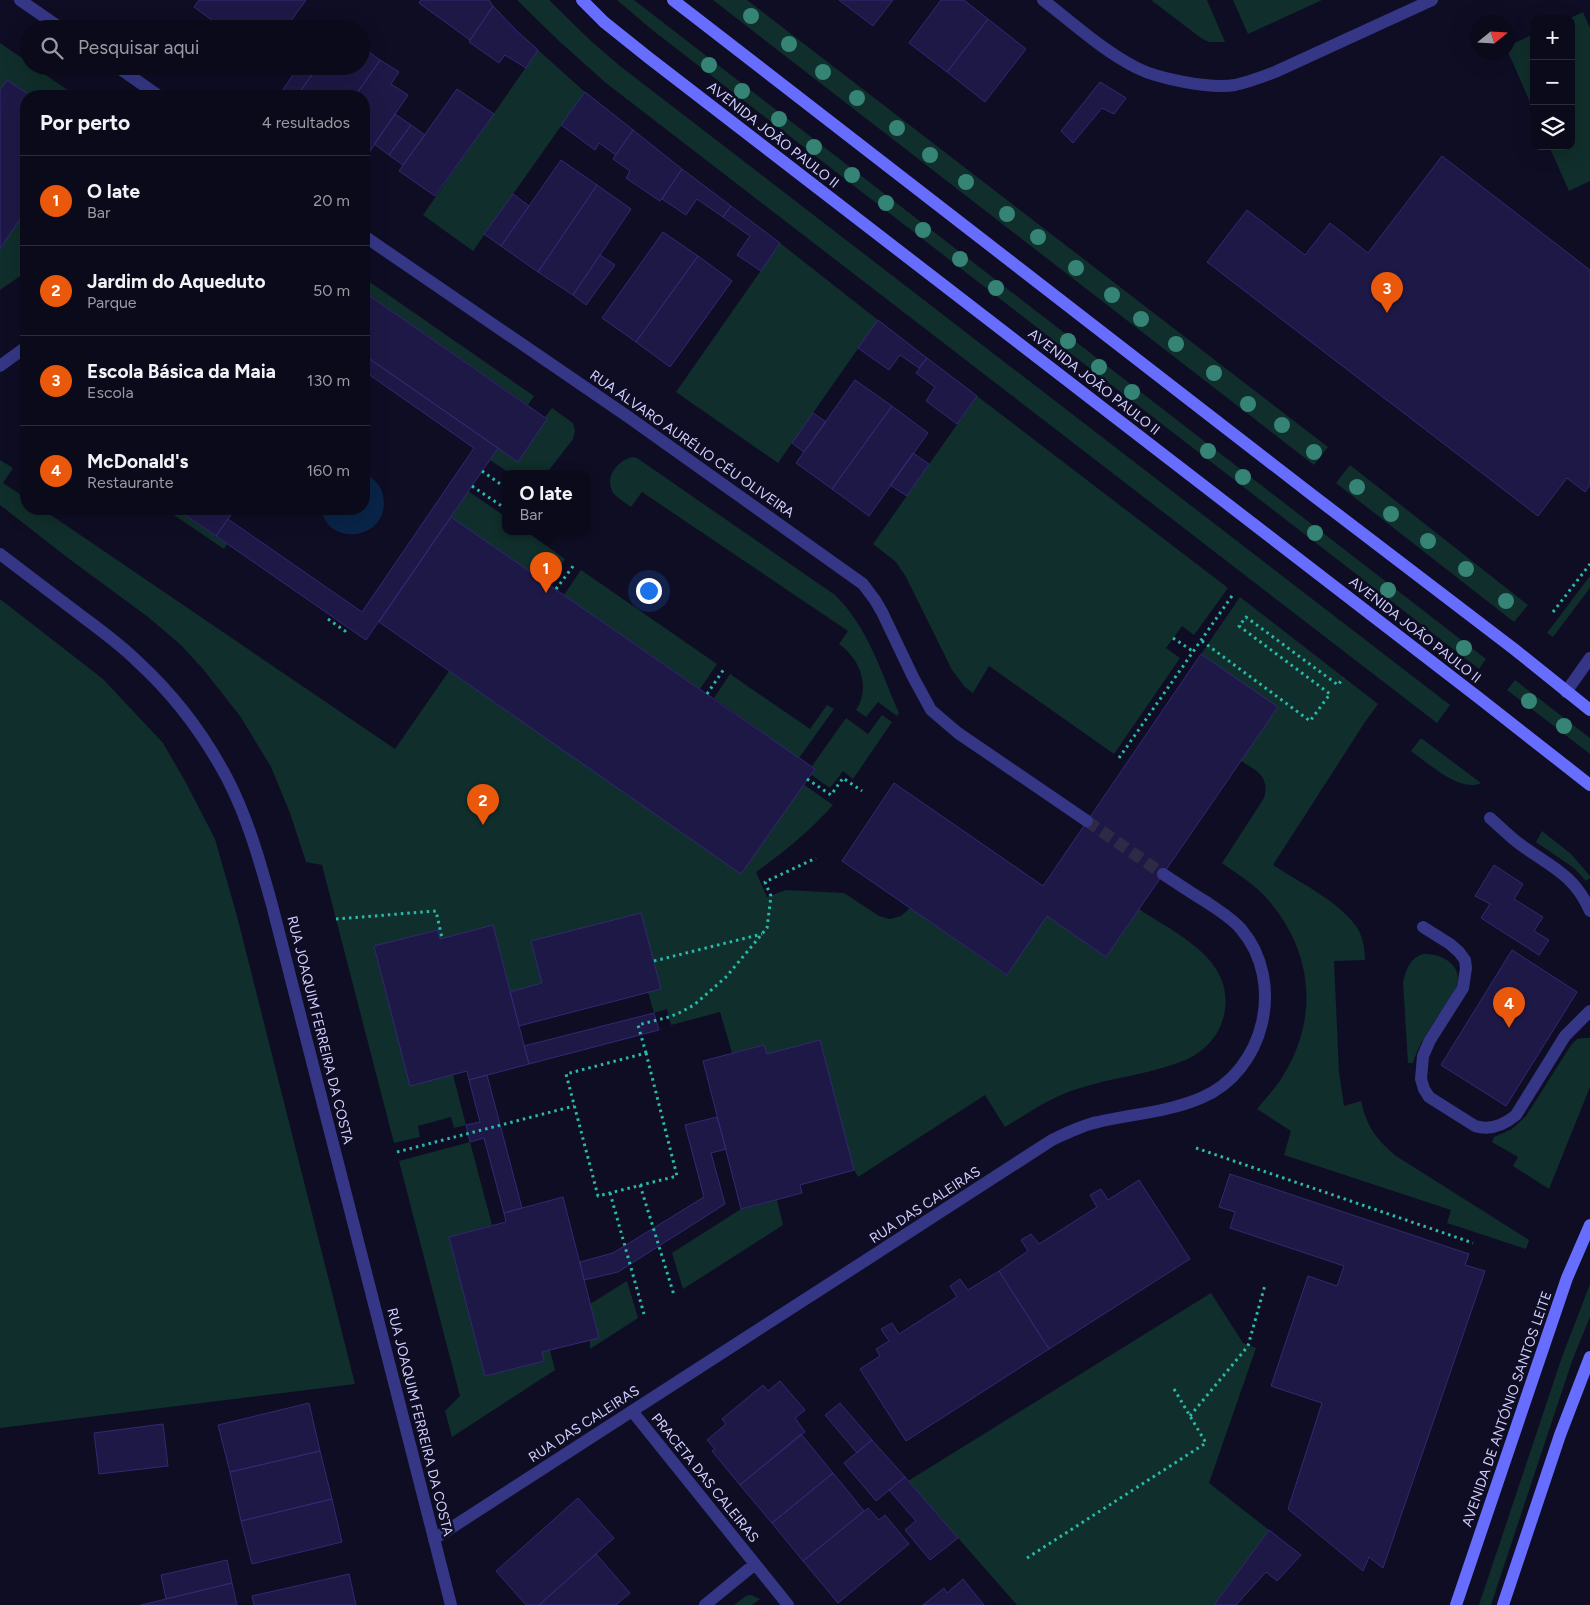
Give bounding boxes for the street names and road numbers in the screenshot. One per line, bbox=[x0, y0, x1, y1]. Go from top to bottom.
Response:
street label: AVENIDA JOÃO PAULO II bbox=[704, 78, 842, 192]
street label: AVENIDA JOÃO PAULO II bbox=[1025, 325, 1163, 439]
street label: RUA ÁLVARO AURÉLIO CÉU OLIVEIRA bbox=[587, 367, 798, 522]
street label: AVENIDA JOÃO PAULO II bbox=[1346, 573, 1484, 687]
street label: RUA JOAQUIM FERREIRA DA COSTA bbox=[283, 914, 357, 1146]
street label: RUA DAS CALEIRAS bbox=[866, 1163, 984, 1247]
street label: AVENIDA DE ANTÓNIO SANTOS LEITE bbox=[1459, 1289, 1555, 1529]
street label: RUA JOAQUIM FERREIRA DA COSTA bbox=[383, 1306, 457, 1538]
street label: RUA DAS CALEIRAS bbox=[525, 1382, 643, 1466]
street label: PRACETA DAS CALEIRAS bbox=[648, 1410, 762, 1546]

